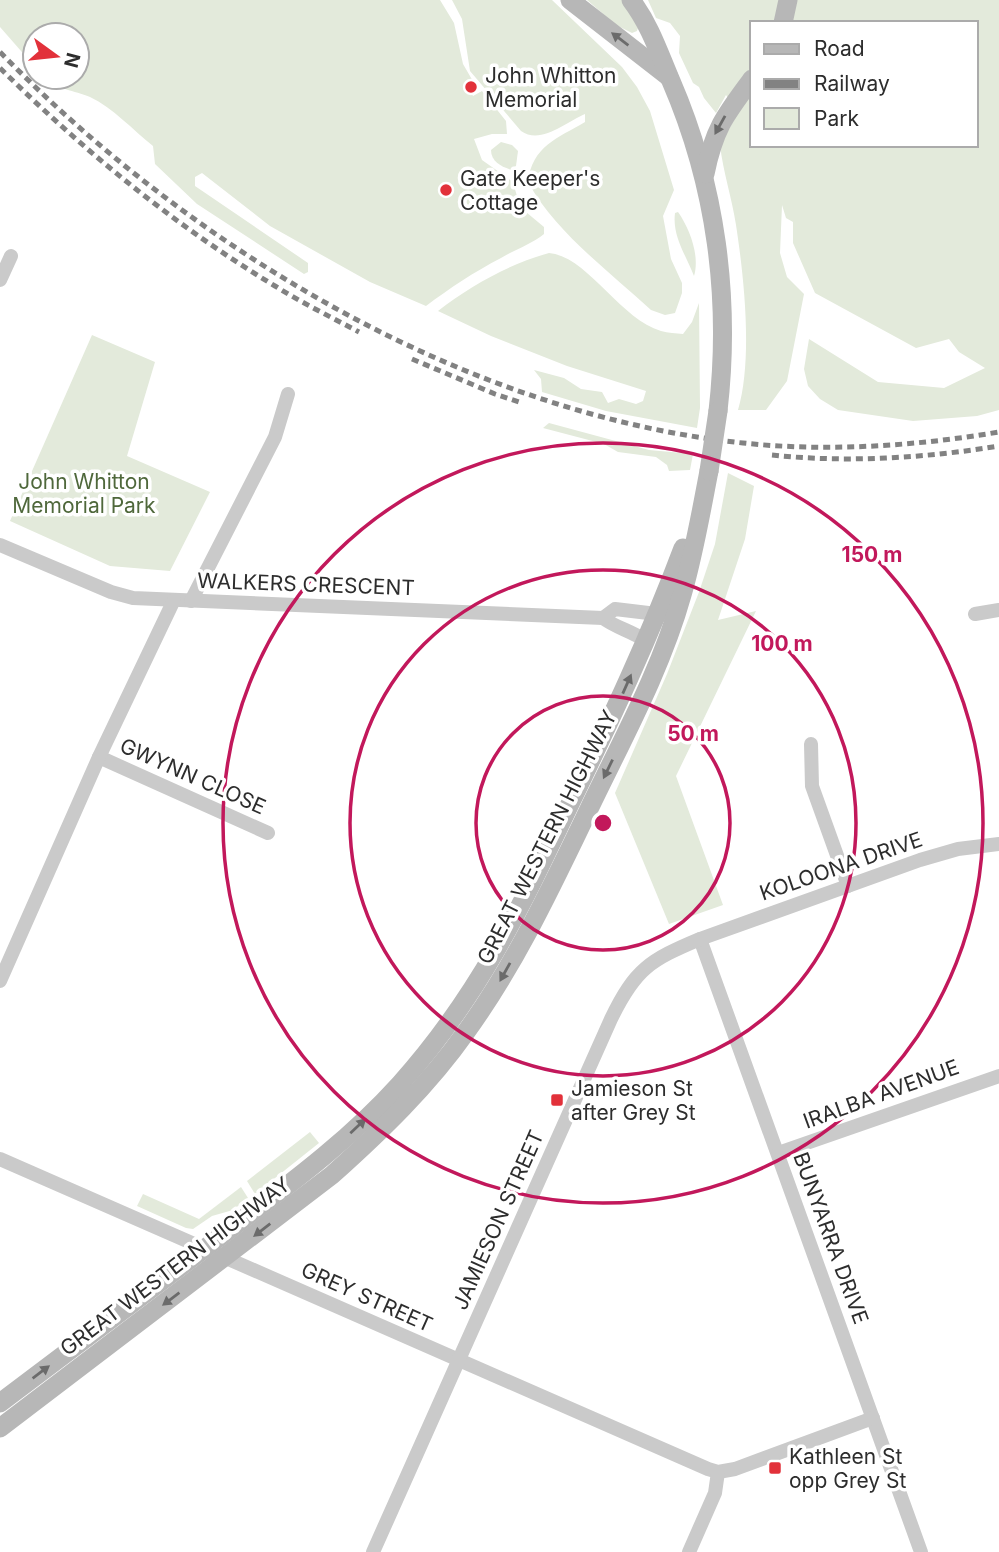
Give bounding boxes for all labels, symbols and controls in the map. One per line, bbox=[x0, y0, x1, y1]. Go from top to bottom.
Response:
north arrow bbox=[21, 21, 91, 91]
legend bbox=[750, 21, 978, 147]
one-way arrow bbox=[611, 32, 629, 47]
text: Road bbox=[814, 36, 865, 61]
text: N bbox=[59, 50, 85, 70]
place label: John Whitton Memorial bbox=[485, 63, 617, 112]
text: Railway bbox=[814, 71, 890, 96]
marker: John Whitton Memorial bbox=[463, 79, 479, 95]
text: Park bbox=[814, 106, 859, 131]
one-way arrow bbox=[714, 115, 726, 135]
place label: Gate Keeper's Cottage bbox=[460, 166, 600, 215]
marker: Gate Keeper's Cottage bbox=[438, 182, 454, 198]
park label: John Whitton Memorial Park bbox=[12, 469, 156, 518]
text: 150 m bbox=[842, 542, 902, 567]
street label: WALKERS CRESCENT bbox=[197, 568, 415, 600]
text: 100 m bbox=[751, 631, 813, 656]
one-way arrow bbox=[622, 673, 633, 694]
street label: GREAT WESTERN HIGHWAY bbox=[472, 706, 622, 968]
text: 50 m bbox=[667, 721, 719, 746]
street label: GWYNN CLOSE bbox=[116, 733, 270, 819]
one-way arrow bbox=[603, 759, 614, 779]
centre of rings bbox=[591, 811, 615, 835]
street label: KOLOONA DRIVE bbox=[756, 826, 926, 906]
one-way arrow bbox=[499, 962, 511, 982]
street label: IRALBA AVENUE bbox=[800, 1054, 962, 1134]
place label: Jamieson St after Grey St bbox=[571, 1076, 696, 1125]
marker: Jamieson St after Grey St bbox=[549, 1092, 565, 1108]
one-way arrow bbox=[349, 1118, 367, 1134]
street label: JAMIESON STREET bbox=[447, 1126, 549, 1314]
street label: BUNYARRA DRIVE bbox=[788, 1149, 874, 1327]
street label: GREAT WESTERN HIGHWAY bbox=[55, 1171, 295, 1361]
one-way arrow bbox=[253, 1222, 271, 1236]
street label: GREY STREET bbox=[297, 1257, 437, 1337]
one-way arrow bbox=[162, 1291, 180, 1305]
one-way arrow bbox=[32, 1365, 50, 1380]
place label: Kathleen St opp Grey St bbox=[789, 1444, 906, 1493]
marker: Kathleen St opp Grey St bbox=[767, 1460, 783, 1476]

